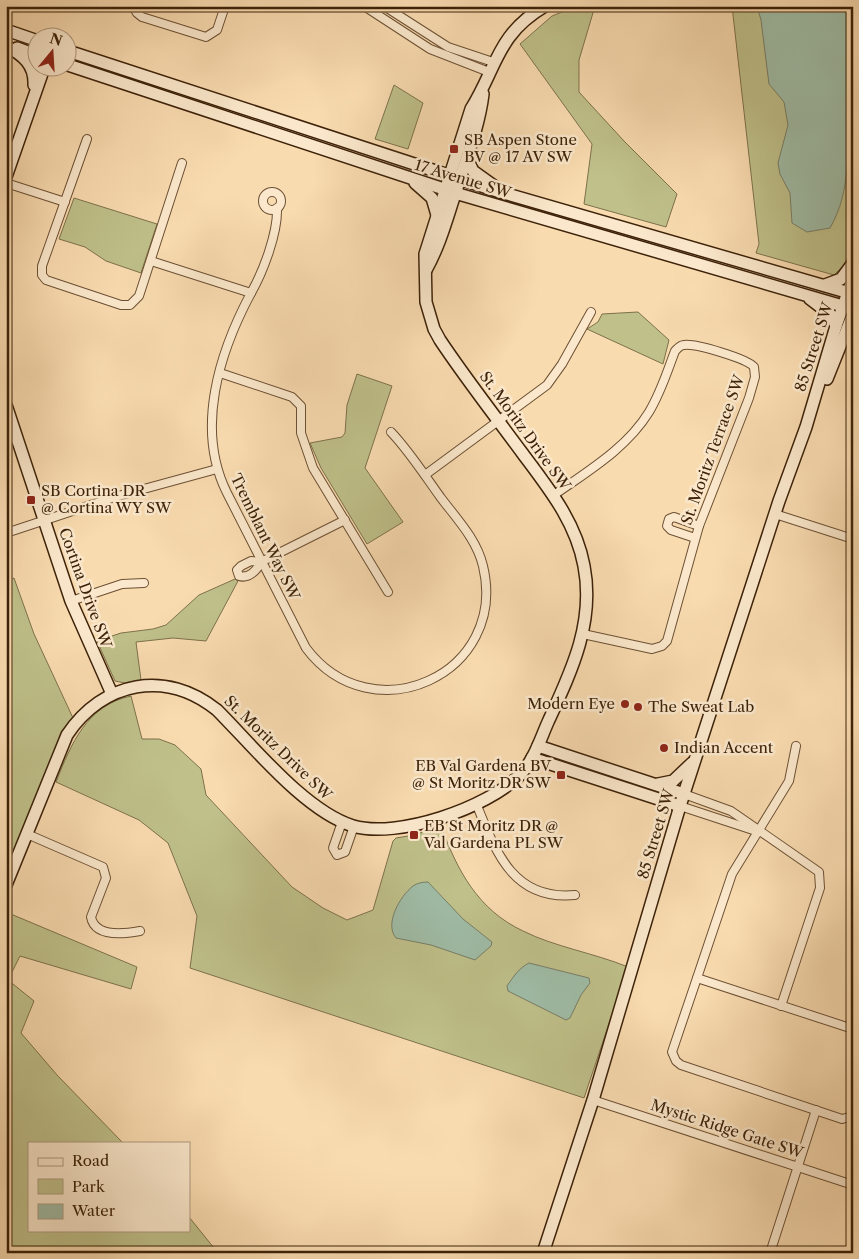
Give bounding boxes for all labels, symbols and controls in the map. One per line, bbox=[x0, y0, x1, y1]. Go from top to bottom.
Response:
north arrow bbox=[28, 28, 78, 78]
text: N bbox=[47, 29, 65, 50]
place label: SB Aspen Stone BV @ 17 AV SW bbox=[464, 130, 577, 166]
marker: SB Aspen Stone BV @ 17 AV SW bbox=[448, 143, 460, 155]
street label: 17 Avenue SW bbox=[413, 155, 514, 202]
street label: 85 Street SW bbox=[790, 299, 837, 394]
street label: St. Moritz Drive SW bbox=[476, 367, 575, 494]
street label: St. Moritz Terrace SW bbox=[677, 372, 749, 527]
street label: Tremblant Way SW bbox=[227, 470, 305, 604]
place label: SB Cortina DR @ Cortina WY SW bbox=[41, 481, 172, 517]
marker: SB Cortina DR @ Cortina WY SW bbox=[25, 494, 37, 506]
street label: Cortina Drive SW bbox=[55, 525, 116, 651]
street label: St. Moritz Drive SW bbox=[221, 691, 337, 804]
place label: Modern Eye bbox=[527, 694, 615, 713]
place label: The Sweat Lab bbox=[648, 697, 754, 716]
marker: Modern Eye bbox=[619, 698, 631, 710]
marker: The Sweat Lab bbox=[632, 701, 644, 713]
place label: Indian Accent bbox=[674, 738, 774, 757]
marker: Indian Accent bbox=[658, 742, 670, 754]
place label: EB Val Gardena BV @ St Moritz DR SW bbox=[412, 756, 552, 792]
marker: EB Val Gardena BV @ St Moritz DR SW bbox=[555, 769, 567, 781]
street label: 85 Street SW bbox=[633, 786, 678, 881]
place label: EB St Moritz DR @ Val Gardena PL SW bbox=[423, 816, 564, 852]
marker: EB St Moritz DR @ Val Gardena PL SW bbox=[408, 829, 420, 841]
street label: Mystic Ridge Gate SW bbox=[649, 1095, 806, 1162]
legend bbox=[28, 1142, 190, 1232]
text: Road bbox=[72, 1151, 109, 1170]
text: Park bbox=[72, 1177, 106, 1196]
text: Water bbox=[71, 1201, 116, 1220]

